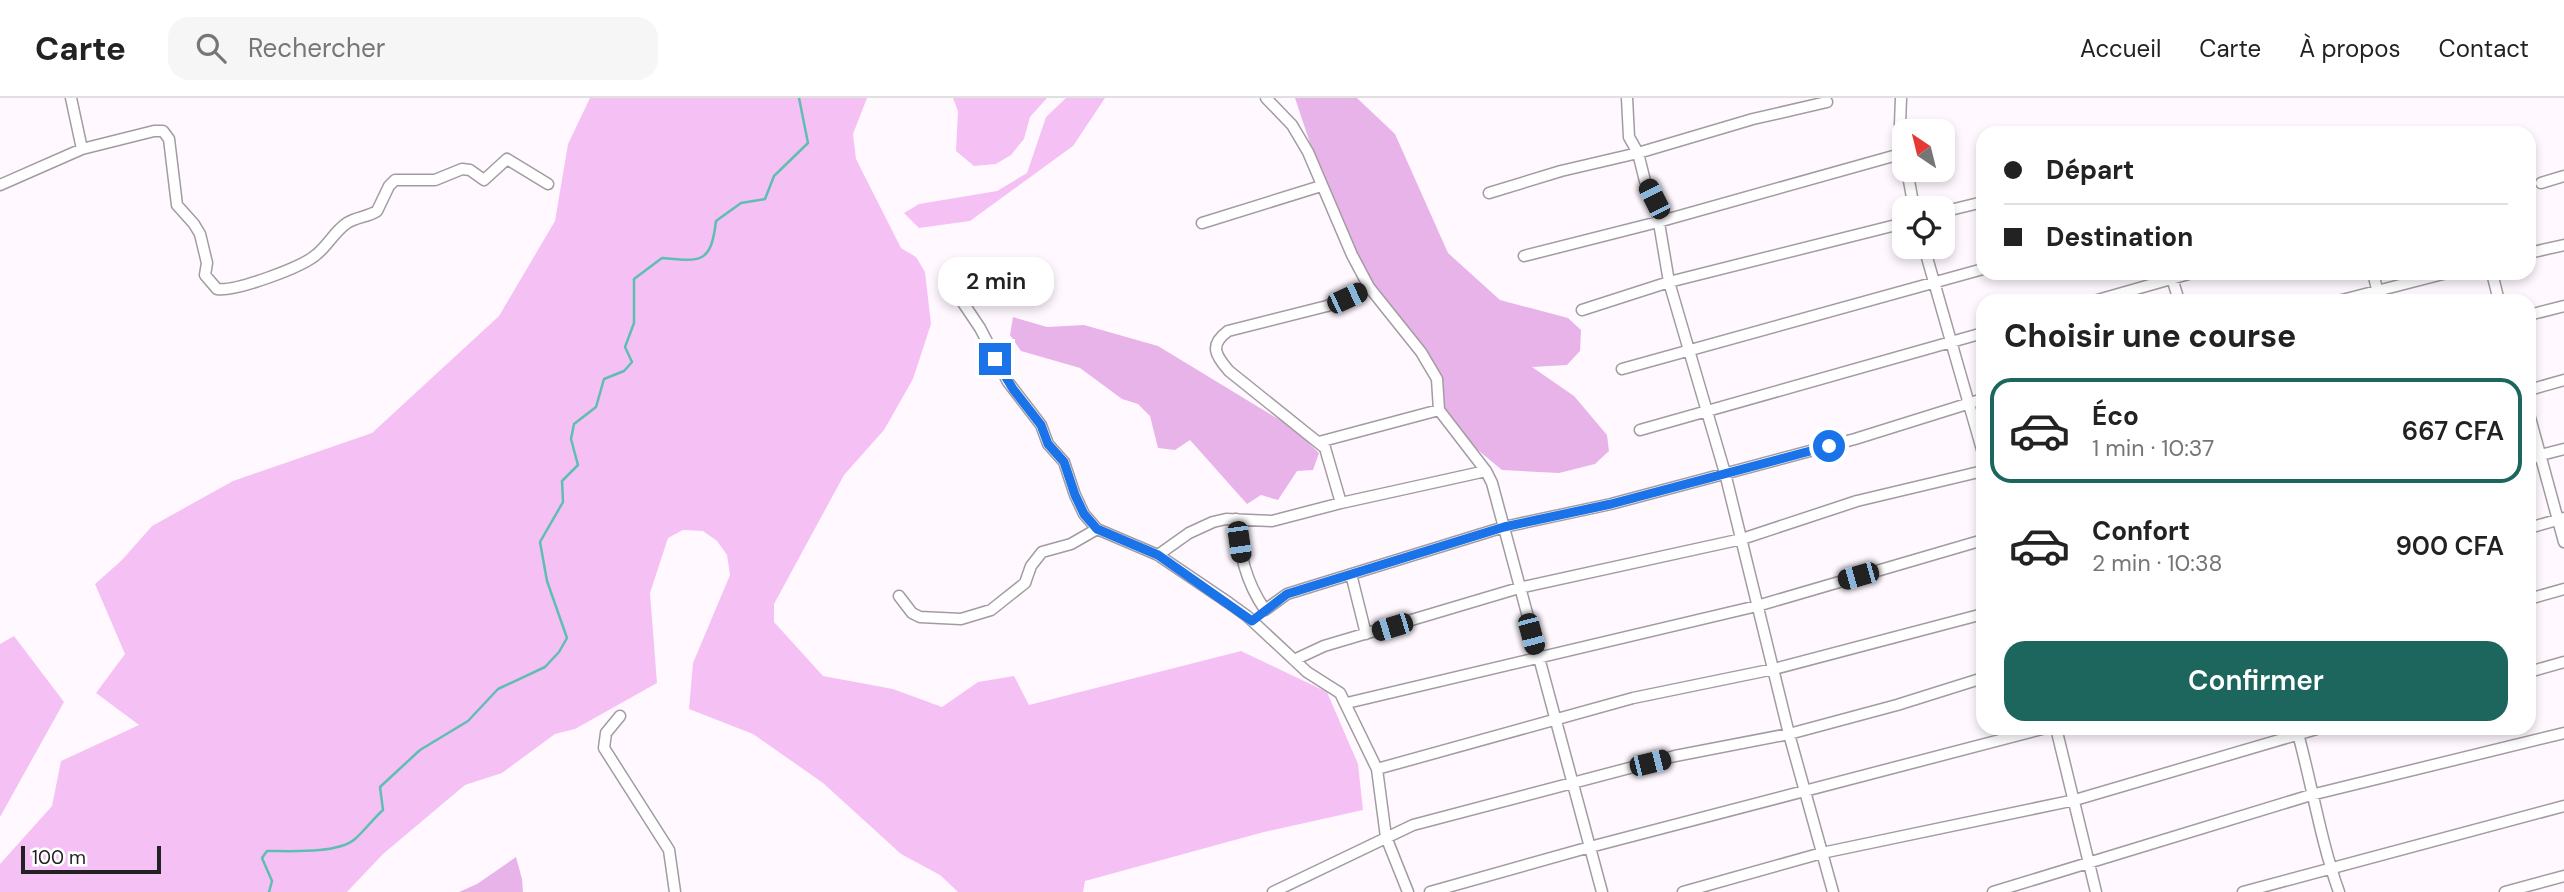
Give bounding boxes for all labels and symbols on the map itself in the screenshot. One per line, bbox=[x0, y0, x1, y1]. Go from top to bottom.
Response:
north arrow bbox=[1892, 119, 1955, 182]
car bbox=[1636, 176, 1673, 222]
callout: 2 min bbox=[937, 258, 1053, 306]
car bbox=[1324, 280, 1371, 316]
route end bbox=[979, 343, 1011, 375]
route start bbox=[1813, 430, 1845, 462]
car bbox=[1226, 520, 1253, 564]
car bbox=[1835, 560, 1882, 592]
car bbox=[1369, 611, 1416, 643]
car bbox=[1516, 611, 1547, 657]
car bbox=[1628, 748, 1673, 778]
scale bar bbox=[21, 843, 161, 875]

